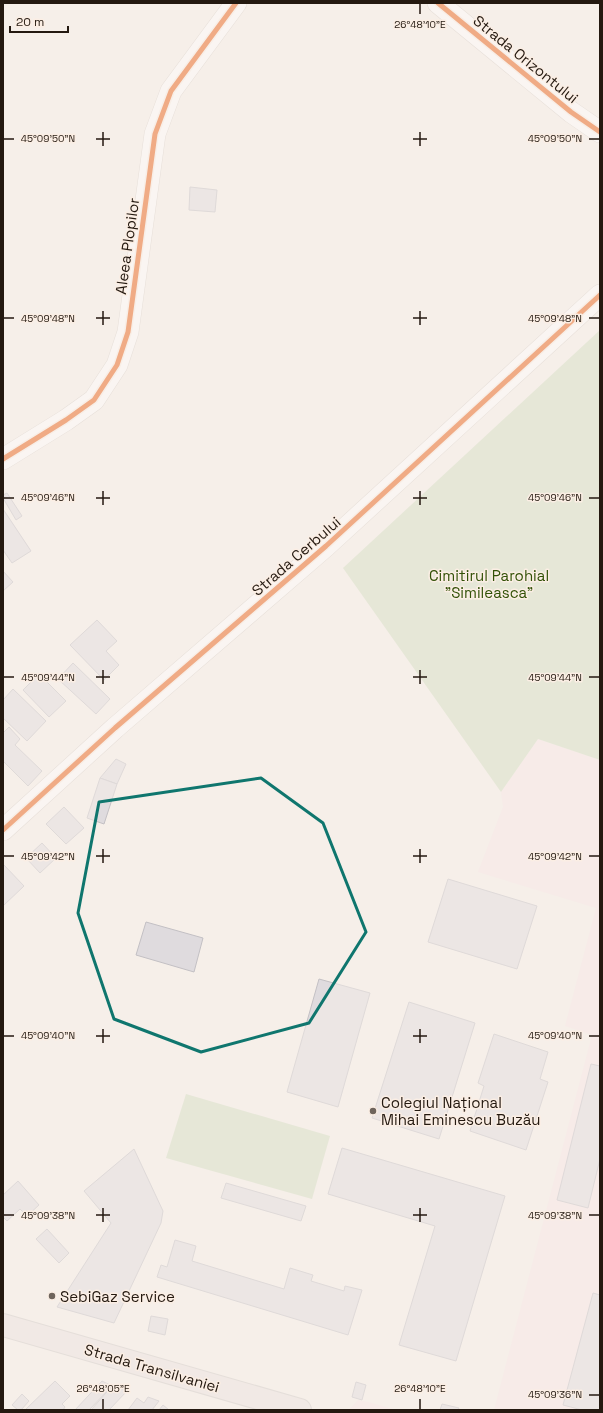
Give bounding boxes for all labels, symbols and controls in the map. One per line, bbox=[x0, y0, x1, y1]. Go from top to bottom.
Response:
scale bar bbox=[10, 8, 68, 34]
street label: Strada Orizontului bbox=[470, 11, 582, 107]
text: 20 m bbox=[16, 14, 44, 30]
text: 26°48'10"E bbox=[394, 18, 446, 31]
text: 45°09'50"N bbox=[21, 132, 75, 145]
text: 45°09'50"N bbox=[528, 132, 582, 145]
street label: Aleea Plopilor bbox=[111, 196, 143, 295]
text: 45°09'48"N bbox=[21, 312, 75, 325]
text: 45°09'48"N bbox=[528, 312, 582, 325]
text: 45°09'46"N bbox=[21, 491, 75, 504]
text: 45°09'46"N bbox=[528, 491, 582, 504]
street label: Strada Cerbului bbox=[248, 512, 344, 600]
park label: Cimitirul Parohial "Simileasca" bbox=[429, 566, 549, 602]
text: 45°09'44"N bbox=[21, 671, 75, 684]
text: 45°09'44"N bbox=[528, 671, 582, 684]
text: 45°09'42"N bbox=[21, 850, 75, 863]
text: 45°09'42"N bbox=[528, 850, 582, 863]
text: 45°09'40"N bbox=[21, 1029, 75, 1042]
text: 45°09'40"N bbox=[528, 1029, 582, 1042]
place label: Colegiul Național Mihai Eminescu Buzău bbox=[381, 1093, 541, 1129]
marker: Colegiul Național Mihai Eminescu Buzău bbox=[368, 1106, 378, 1116]
text: 45°09'38"N bbox=[21, 1209, 75, 1222]
text: 45°09'38"N bbox=[528, 1209, 582, 1222]
place label: SebiGaz Service bbox=[60, 1287, 175, 1306]
marker: SebiGaz Service bbox=[47, 1291, 57, 1301]
street label: Strada Transilvaniei bbox=[82, 1340, 222, 1396]
text: 26°48'05"E bbox=[76, 1382, 130, 1395]
text: 26°48'10"E bbox=[394, 1382, 446, 1395]
text: 45°09'36"N bbox=[528, 1388, 582, 1401]

